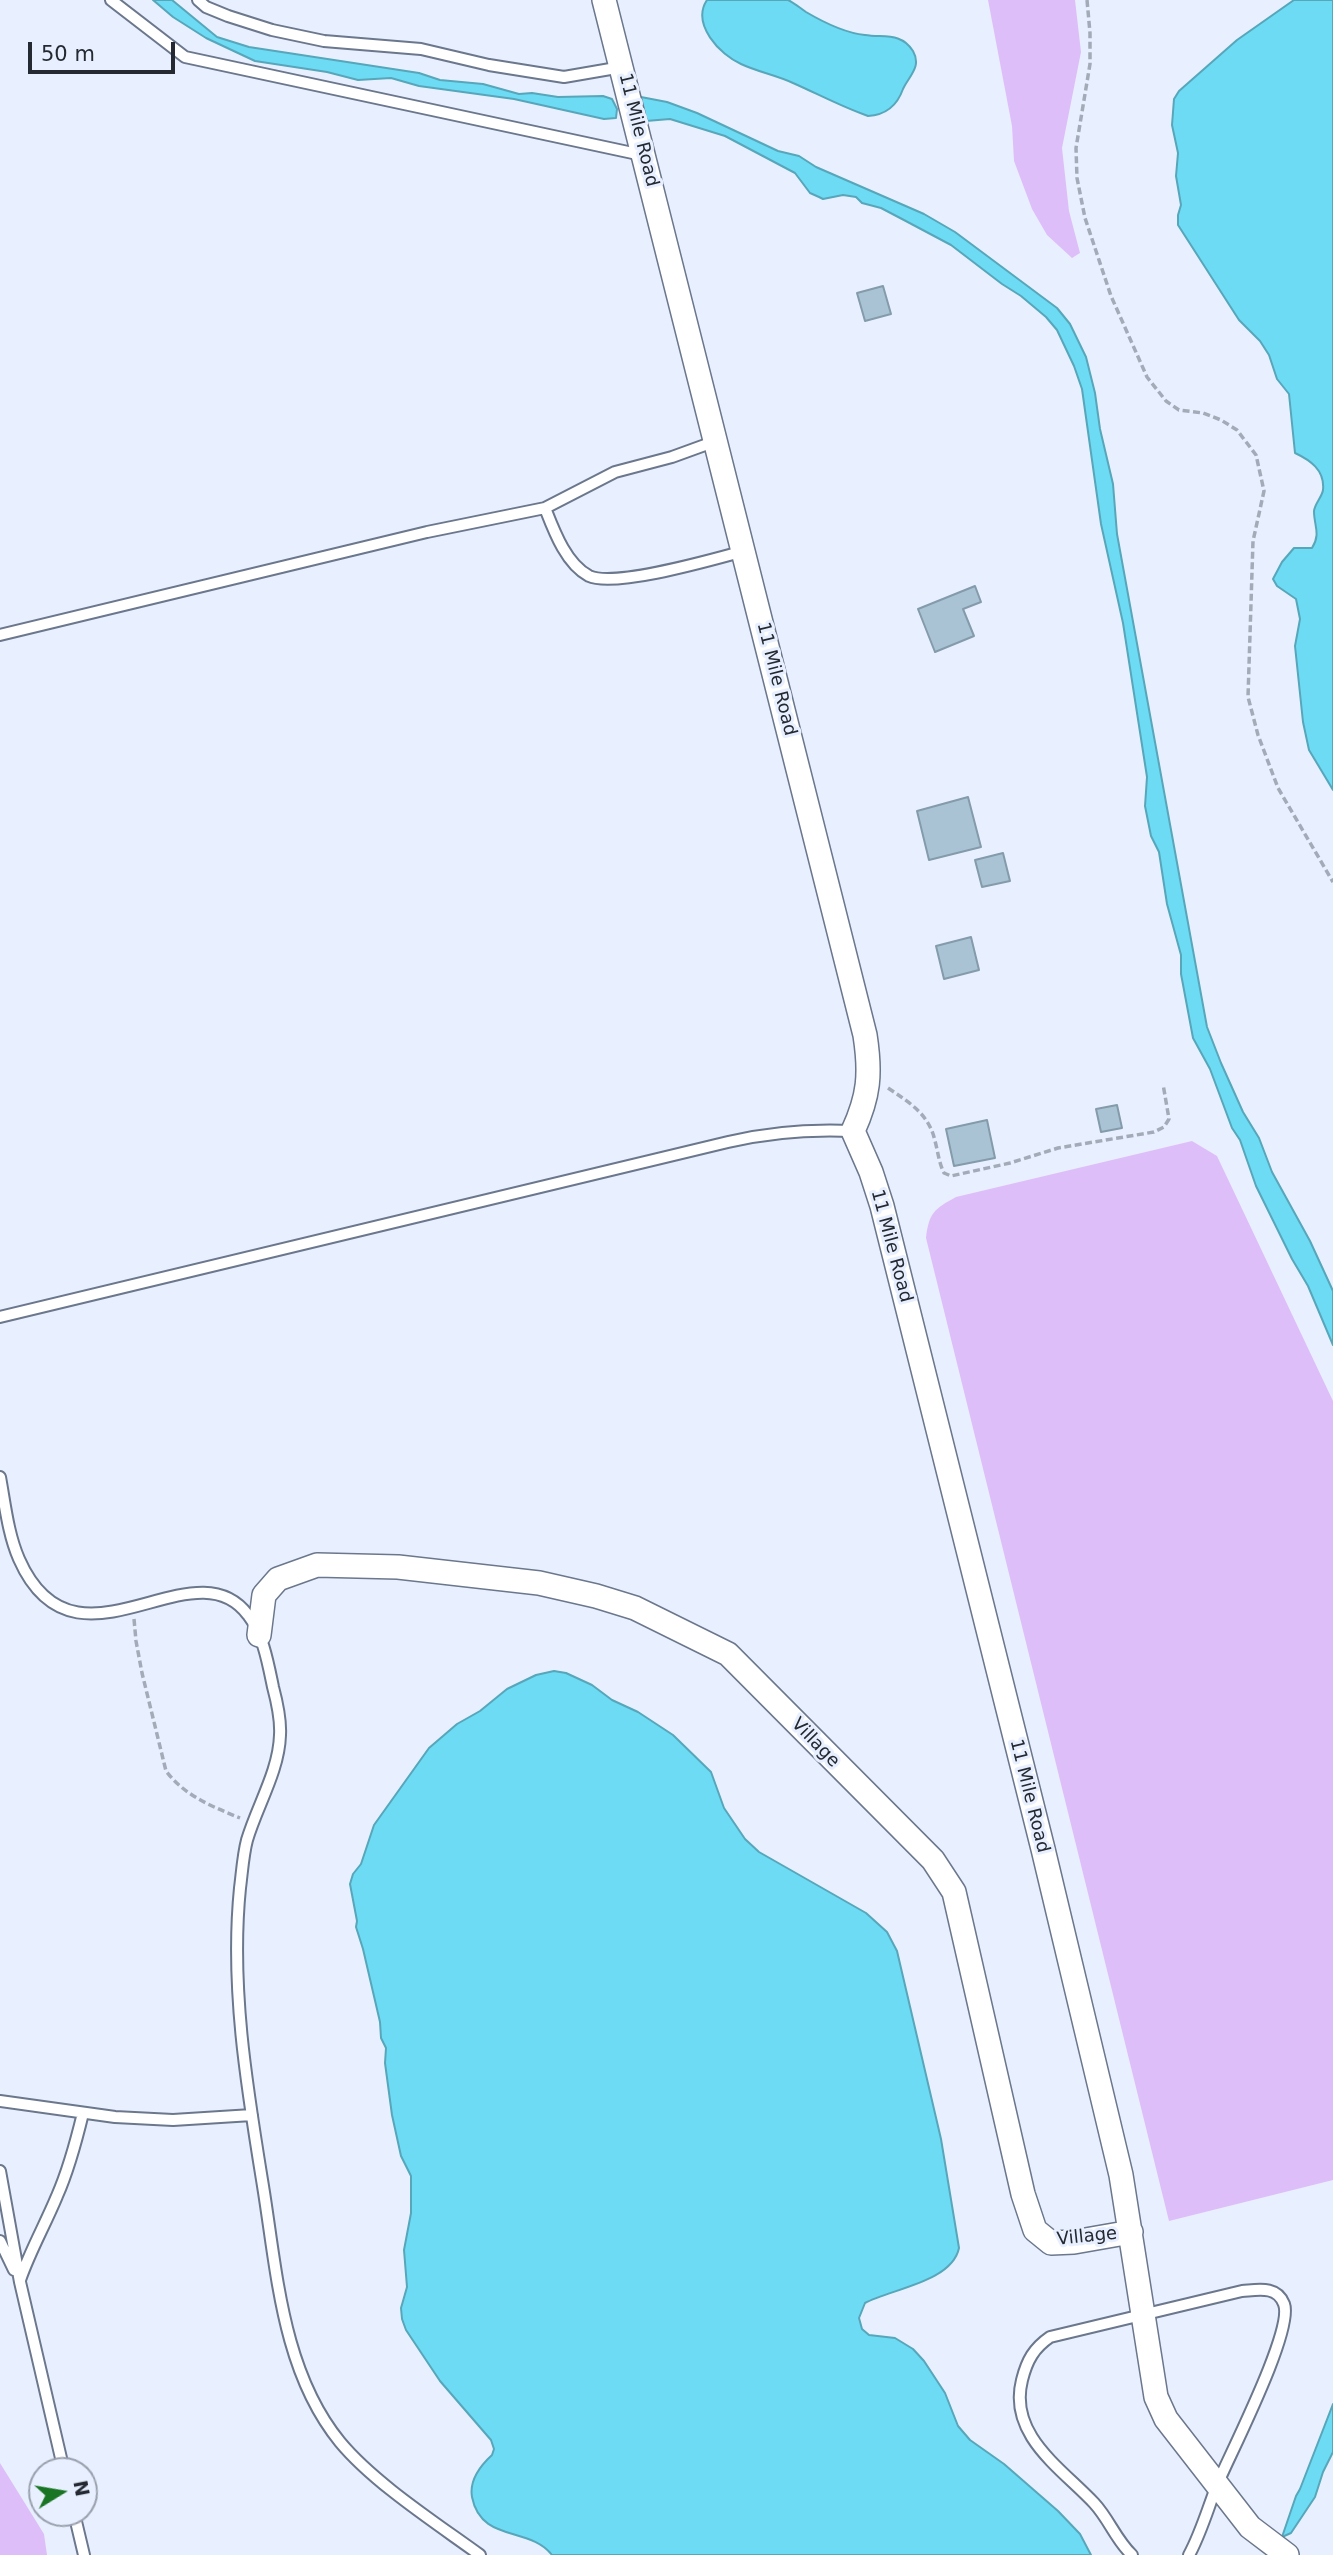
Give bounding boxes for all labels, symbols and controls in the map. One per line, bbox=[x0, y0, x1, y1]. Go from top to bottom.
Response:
scale bar bbox=[32, 28, 178, 72]
text: 50 m bbox=[41, 42, 95, 66]
street label: 11 Mile Road bbox=[613, 71, 663, 189]
street label: 11 Mile Road bbox=[751, 620, 801, 738]
street label: 11 Mile Road bbox=[866, 1187, 916, 1305]
street label: Village bbox=[786, 1714, 844, 1772]
street label: 11 Mile Road bbox=[1004, 1737, 1054, 1855]
street label: Village bbox=[1056, 2223, 1118, 2251]
north arrow bbox=[28, 2457, 98, 2527]
text: N bbox=[69, 2478, 94, 2498]

